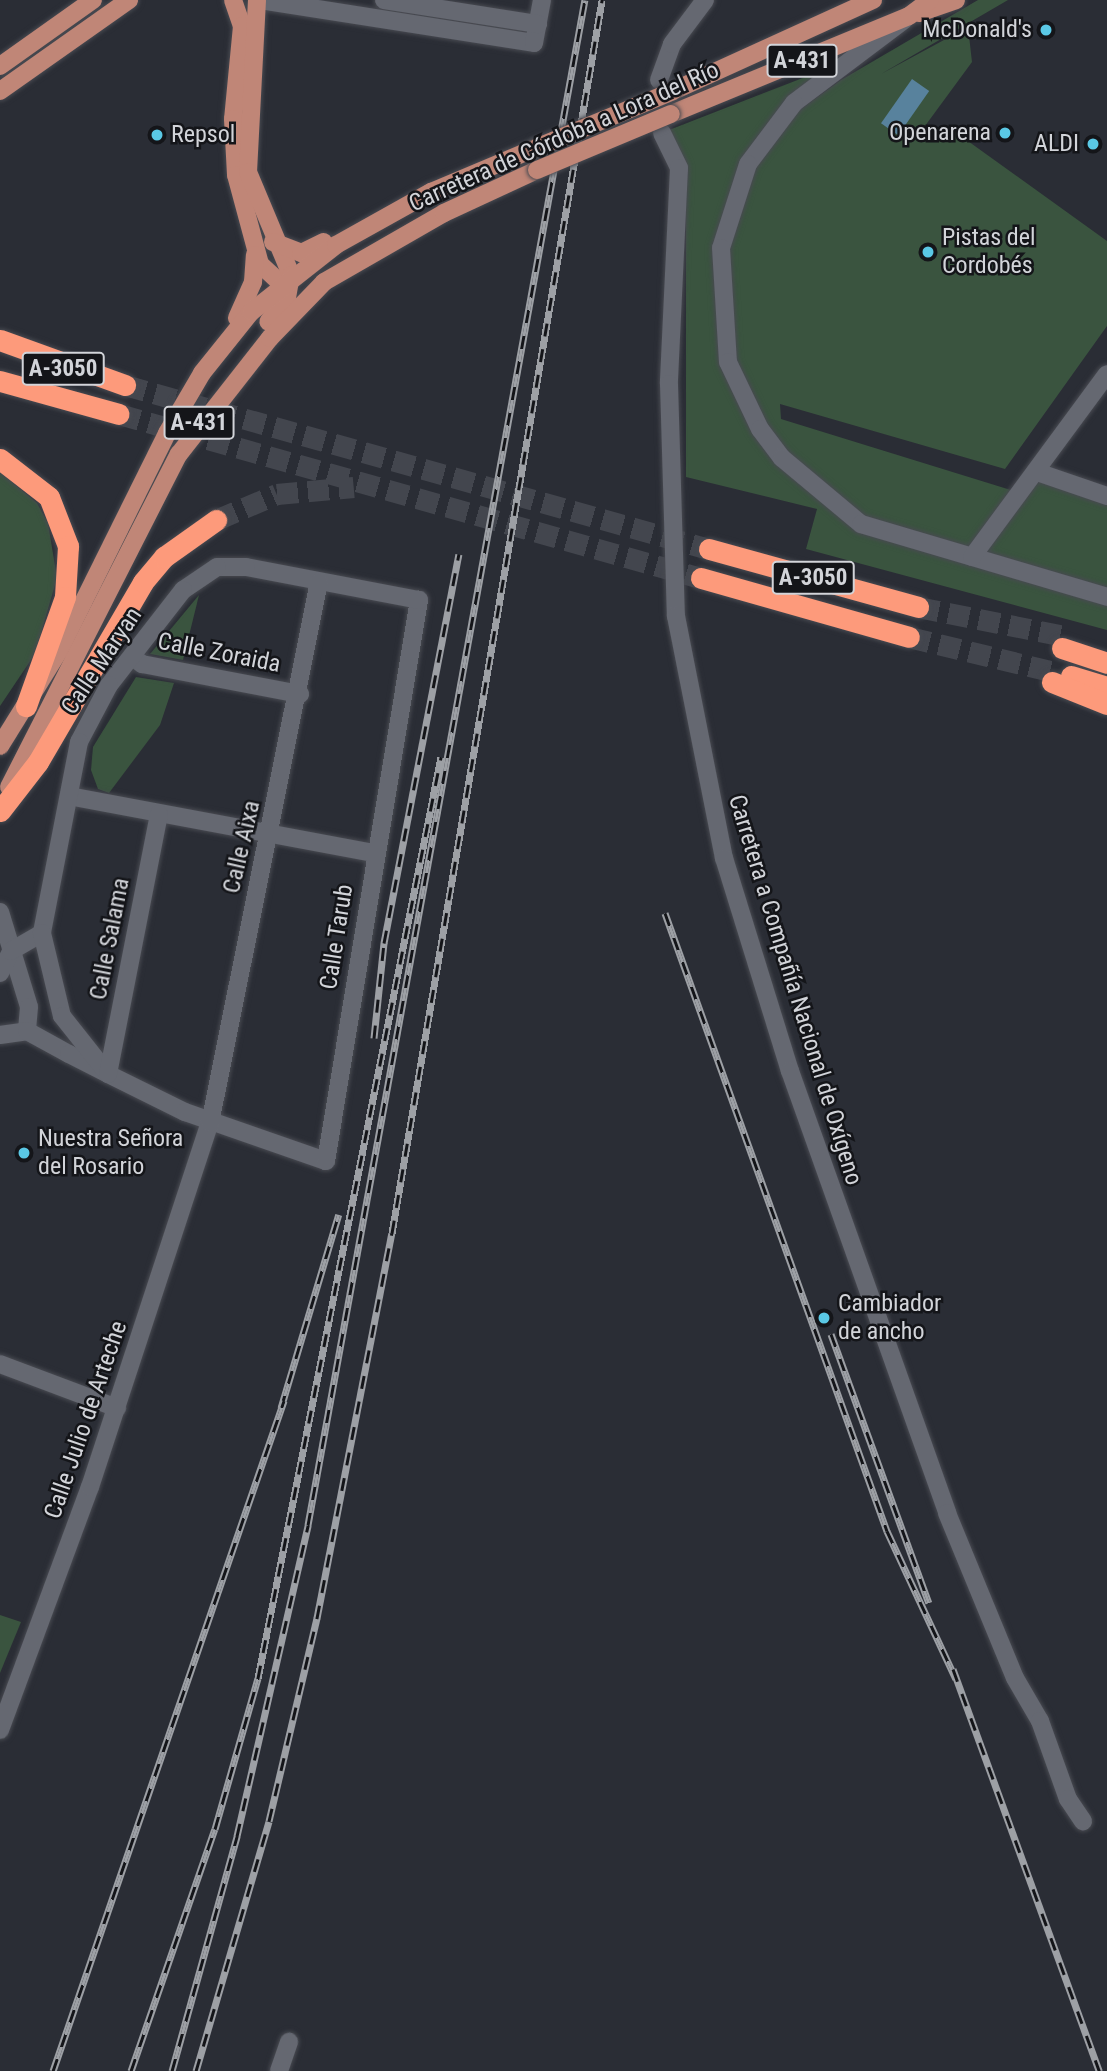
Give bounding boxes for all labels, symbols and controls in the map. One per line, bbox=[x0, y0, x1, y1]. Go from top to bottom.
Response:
place label: McDonald's bbox=[922, 16, 1032, 44]
marker: McDonald's bbox=[1038, 22, 1054, 38]
road number: A-431 bbox=[765, 41, 839, 80]
street label: Carretera de Córdoba a Lora del Río bbox=[405, 55, 723, 219]
place label: Openarena bbox=[889, 119, 991, 147]
place label: Repsol bbox=[171, 121, 235, 149]
marker: Openarena bbox=[997, 125, 1013, 141]
marker: Repsol bbox=[149, 127, 165, 143]
place label: ALDI bbox=[1034, 130, 1079, 158]
marker: ALDI bbox=[1085, 136, 1101, 152]
place label: Pistas del Cordobés bbox=[942, 224, 1035, 280]
marker: Pistas del Cordobés bbox=[920, 244, 936, 260]
road number: A-3050 bbox=[21, 350, 105, 388]
road number: A-431 bbox=[162, 404, 236, 442]
road number: A-3050 bbox=[771, 558, 855, 598]
street label: Calle Maryan bbox=[56, 602, 148, 720]
street label: Calle Zoraida bbox=[155, 627, 283, 679]
street label: Carretera a Compañía Nacional de Oxígeno bbox=[722, 791, 868, 1189]
street label: Calle Aixa bbox=[217, 798, 267, 896]
street label: Calle Salama bbox=[84, 876, 136, 1002]
street label: Calle Tarub bbox=[314, 882, 360, 992]
place label: Nuestra Señora del Rosario bbox=[38, 1125, 183, 1181]
marker: Nuestra Señora del Rosario bbox=[16, 1145, 32, 1161]
place label: Cambiador de ancho bbox=[838, 1290, 941, 1346]
marker: Cambiador de ancho bbox=[816, 1310, 832, 1326]
street label: Calle Julio de Arteche bbox=[39, 1317, 133, 1523]

